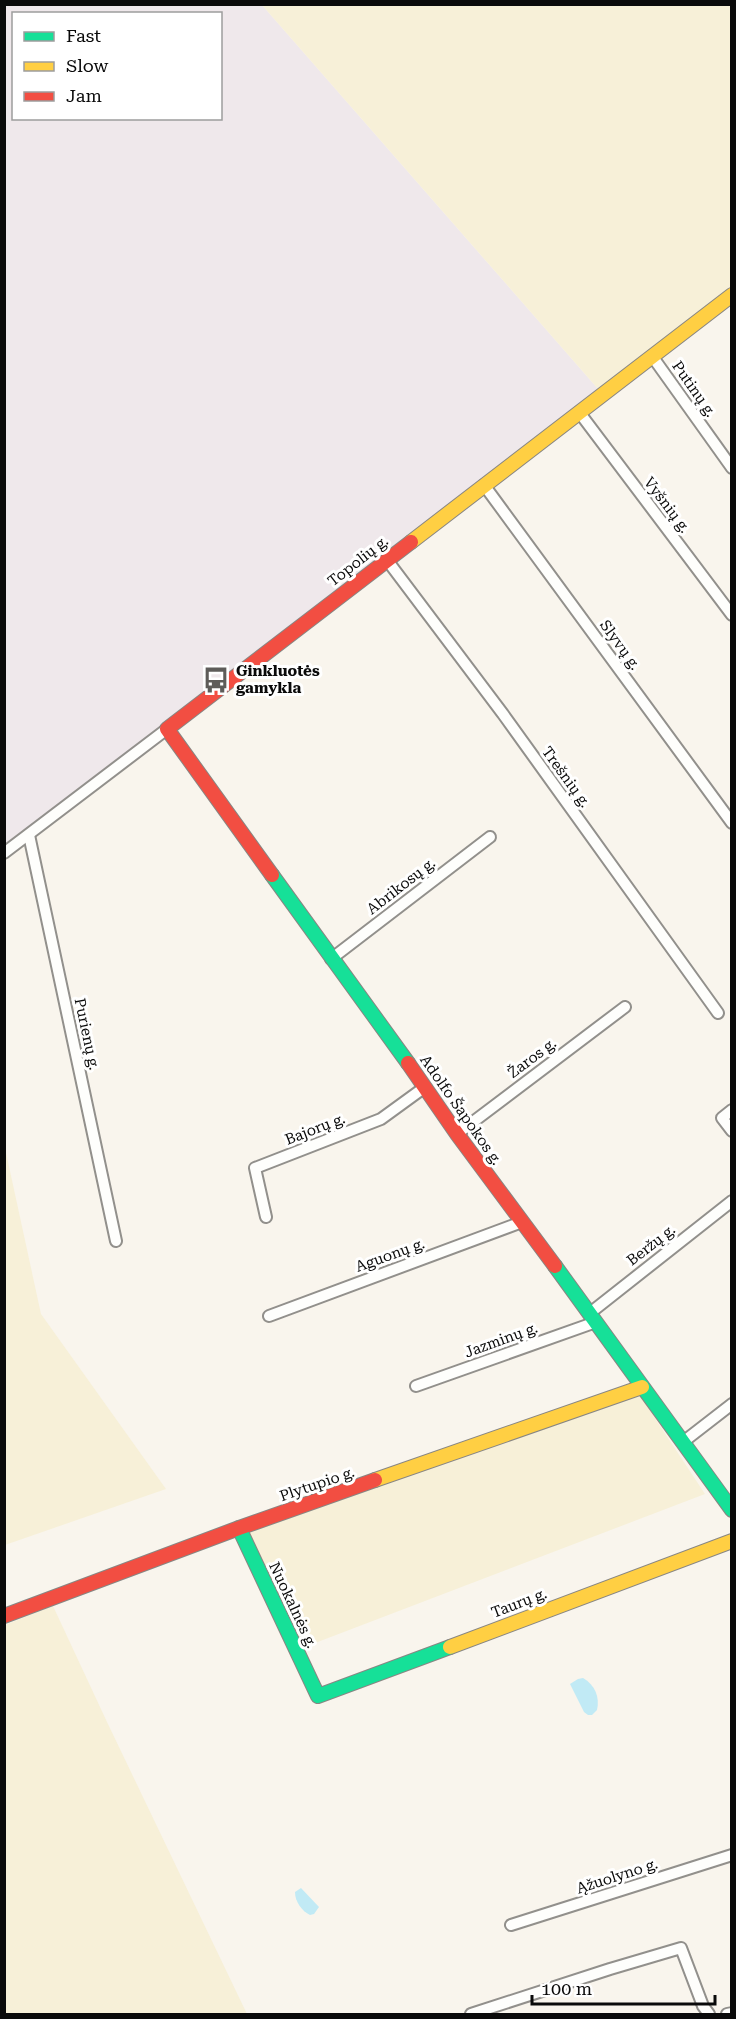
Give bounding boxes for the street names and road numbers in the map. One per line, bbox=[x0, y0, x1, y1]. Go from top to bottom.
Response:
street label: Putinų g. bbox=[668, 358, 720, 420]
street label: Vyšnių g. bbox=[640, 473, 694, 537]
street label: Topolių g. bbox=[324, 532, 392, 590]
street label: Slyvų g. bbox=[596, 617, 644, 673]
street label: Trešnių g. bbox=[538, 743, 594, 811]
street label: Abrikosų g. bbox=[363, 854, 439, 918]
street label: Purienų g. bbox=[71, 996, 103, 1072]
street label: Žaros g. bbox=[504, 1034, 560, 1082]
street label: Adolfo Šapokos g. bbox=[416, 1051, 506, 1169]
street label: Bajorų g. bbox=[282, 1109, 348, 1149]
street label: Beržų g. bbox=[623, 1220, 679, 1270]
street label: Aguonų g. bbox=[353, 1234, 427, 1276]
street label: Jazminų g. bbox=[462, 1318, 540, 1362]
street label: Plytupio g. bbox=[277, 1463, 357, 1505]
street label: Nuokalnės g. bbox=[265, 1559, 321, 1651]
street label: Taurų g. bbox=[489, 1584, 549, 1622]
street label: Ąžuolyno g. bbox=[574, 1854, 660, 1898]

